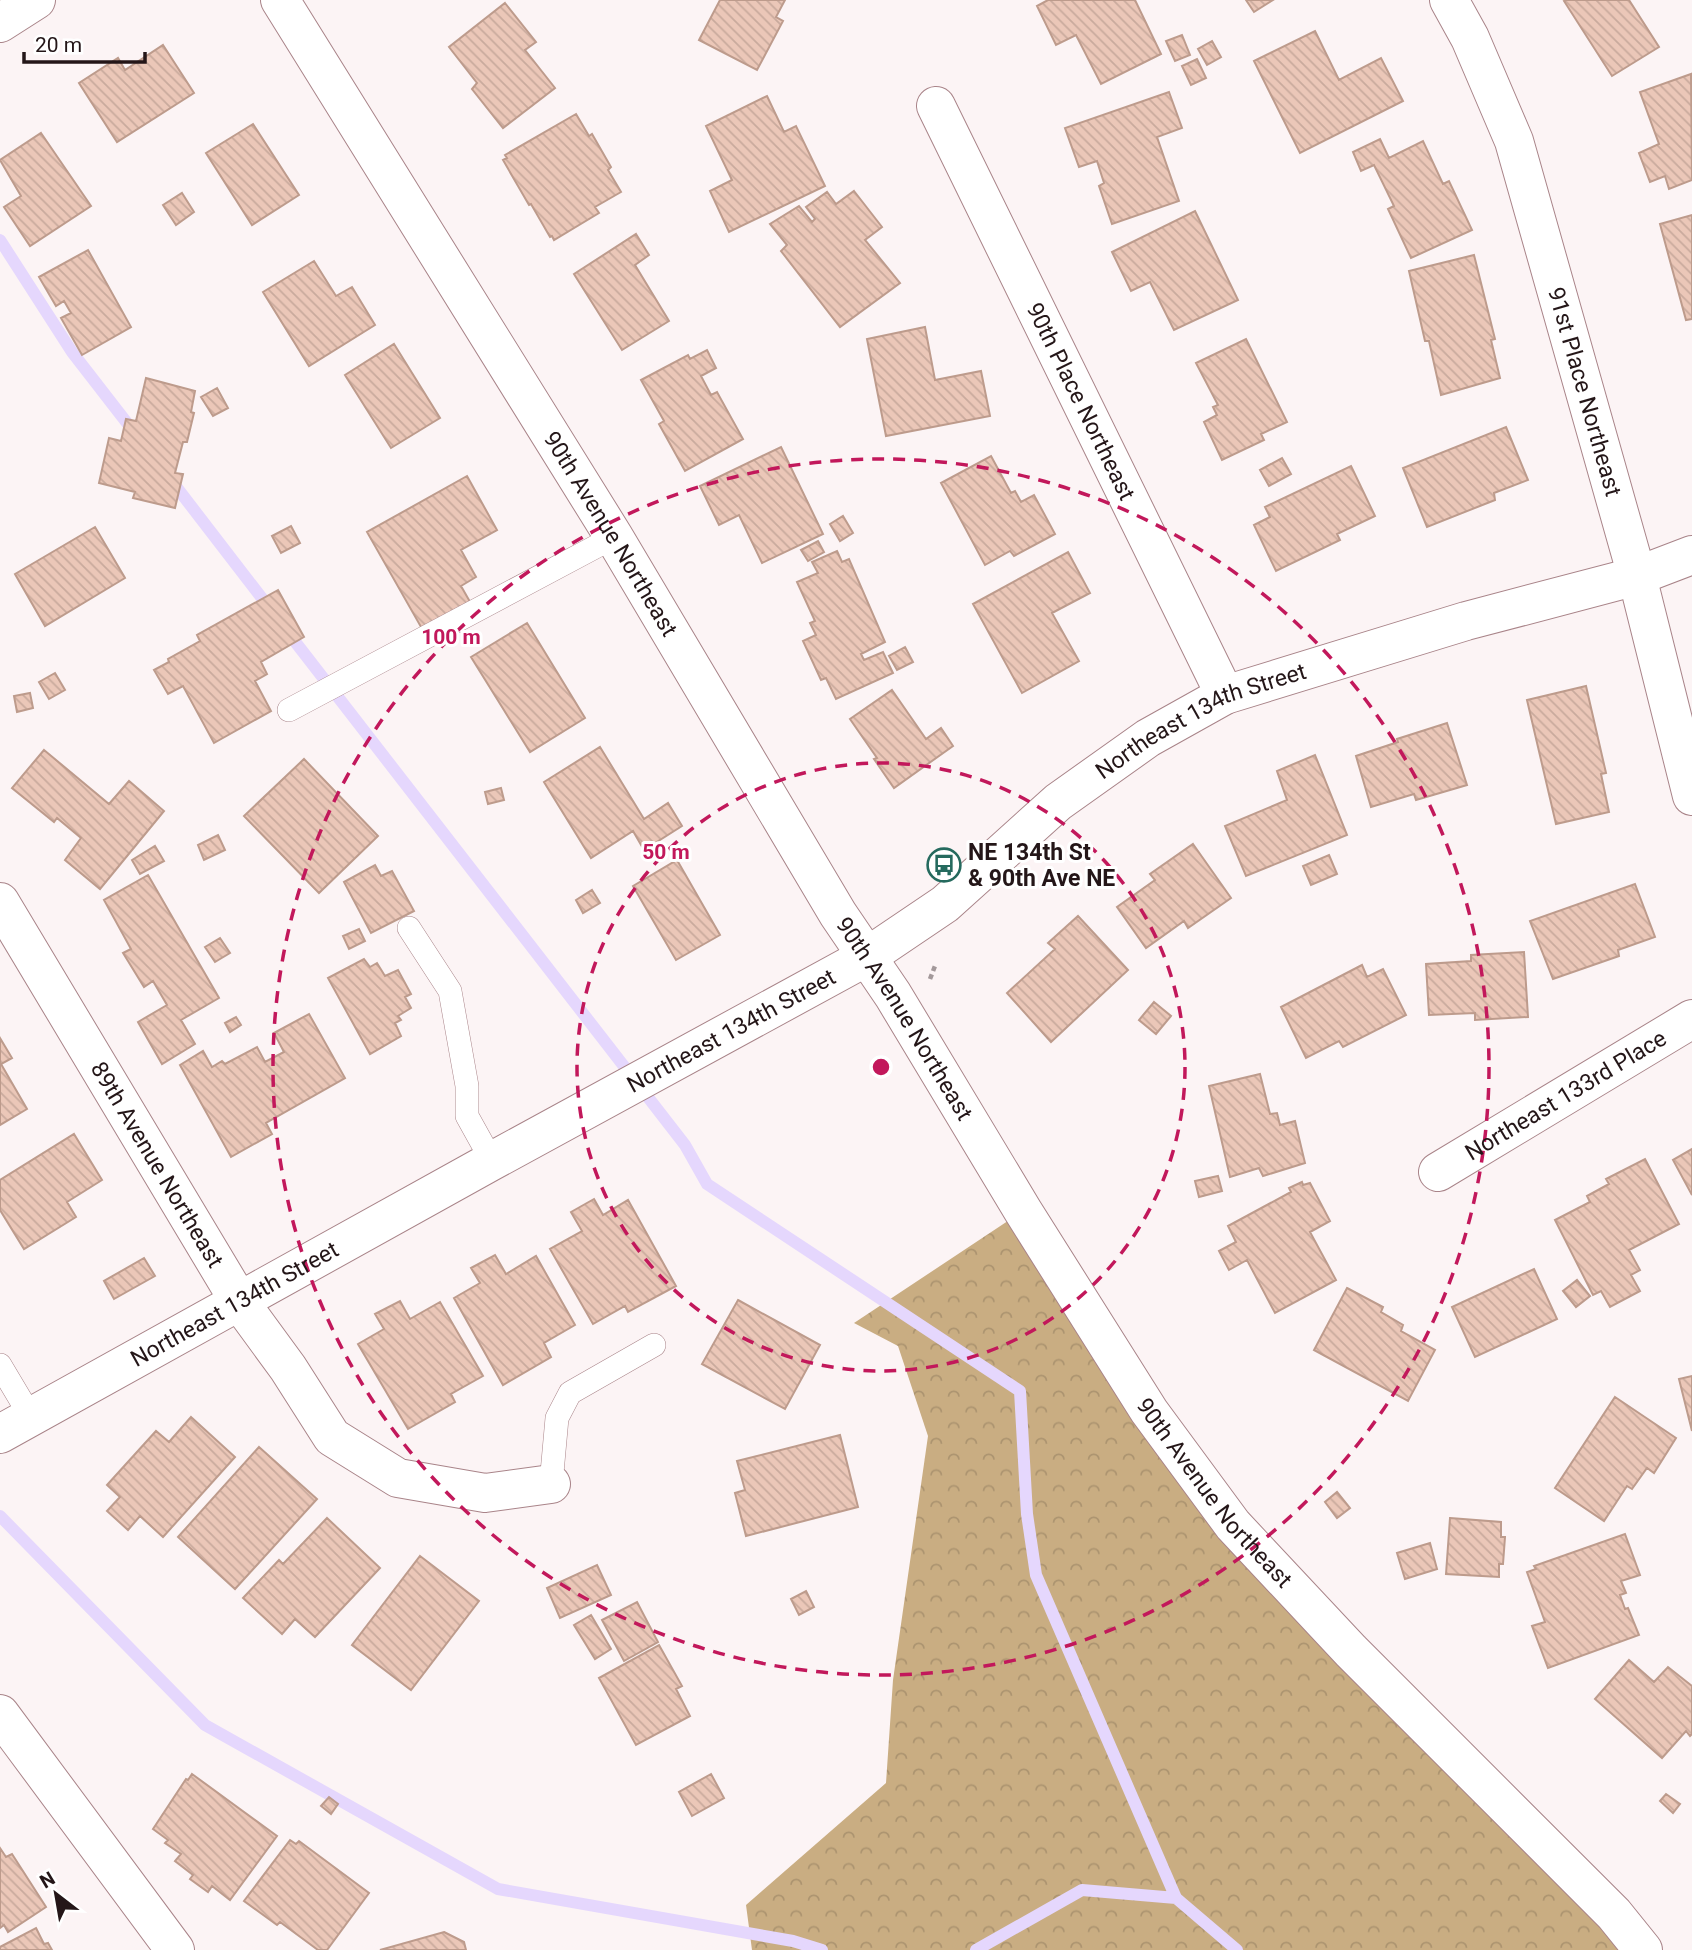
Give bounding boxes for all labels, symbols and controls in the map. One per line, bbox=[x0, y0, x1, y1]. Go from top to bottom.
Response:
scale bar bbox=[24, 21, 145, 65]
text: 20 m bbox=[35, 33, 82, 57]
street label: 91st Place Northeast bbox=[1542, 284, 1627, 499]
street label: 90th Place Northeast bbox=[1021, 298, 1140, 505]
street label: 90th Avenue Northeast bbox=[538, 427, 683, 641]
text: 100 m bbox=[421, 625, 481, 649]
street label: Northeast 134th Street bbox=[1091, 658, 1309, 785]
place label: NE 134th St & 90th Ave NE bbox=[968, 839, 1115, 892]
text: 50 m bbox=[642, 840, 690, 864]
bus stop icon: NE 134th St & 90th Ave NE bbox=[925, 846, 963, 884]
street label: 90th Avenue Northeast bbox=[830, 912, 978, 1125]
street label: Northeast 134th Street bbox=[622, 963, 840, 1099]
street label: Northeast 133rd Place bbox=[1460, 1025, 1671, 1166]
centre of rings bbox=[869, 1055, 893, 1079]
street label: 89th Avenue Northeast bbox=[85, 1057, 229, 1273]
street label: Northeast 134th Street bbox=[126, 1236, 343, 1373]
street label: 90th Avenue Northeast bbox=[1130, 1393, 1298, 1593]
north arrow bbox=[21, 1859, 91, 1929]
text: N bbox=[36, 1867, 59, 1893]

